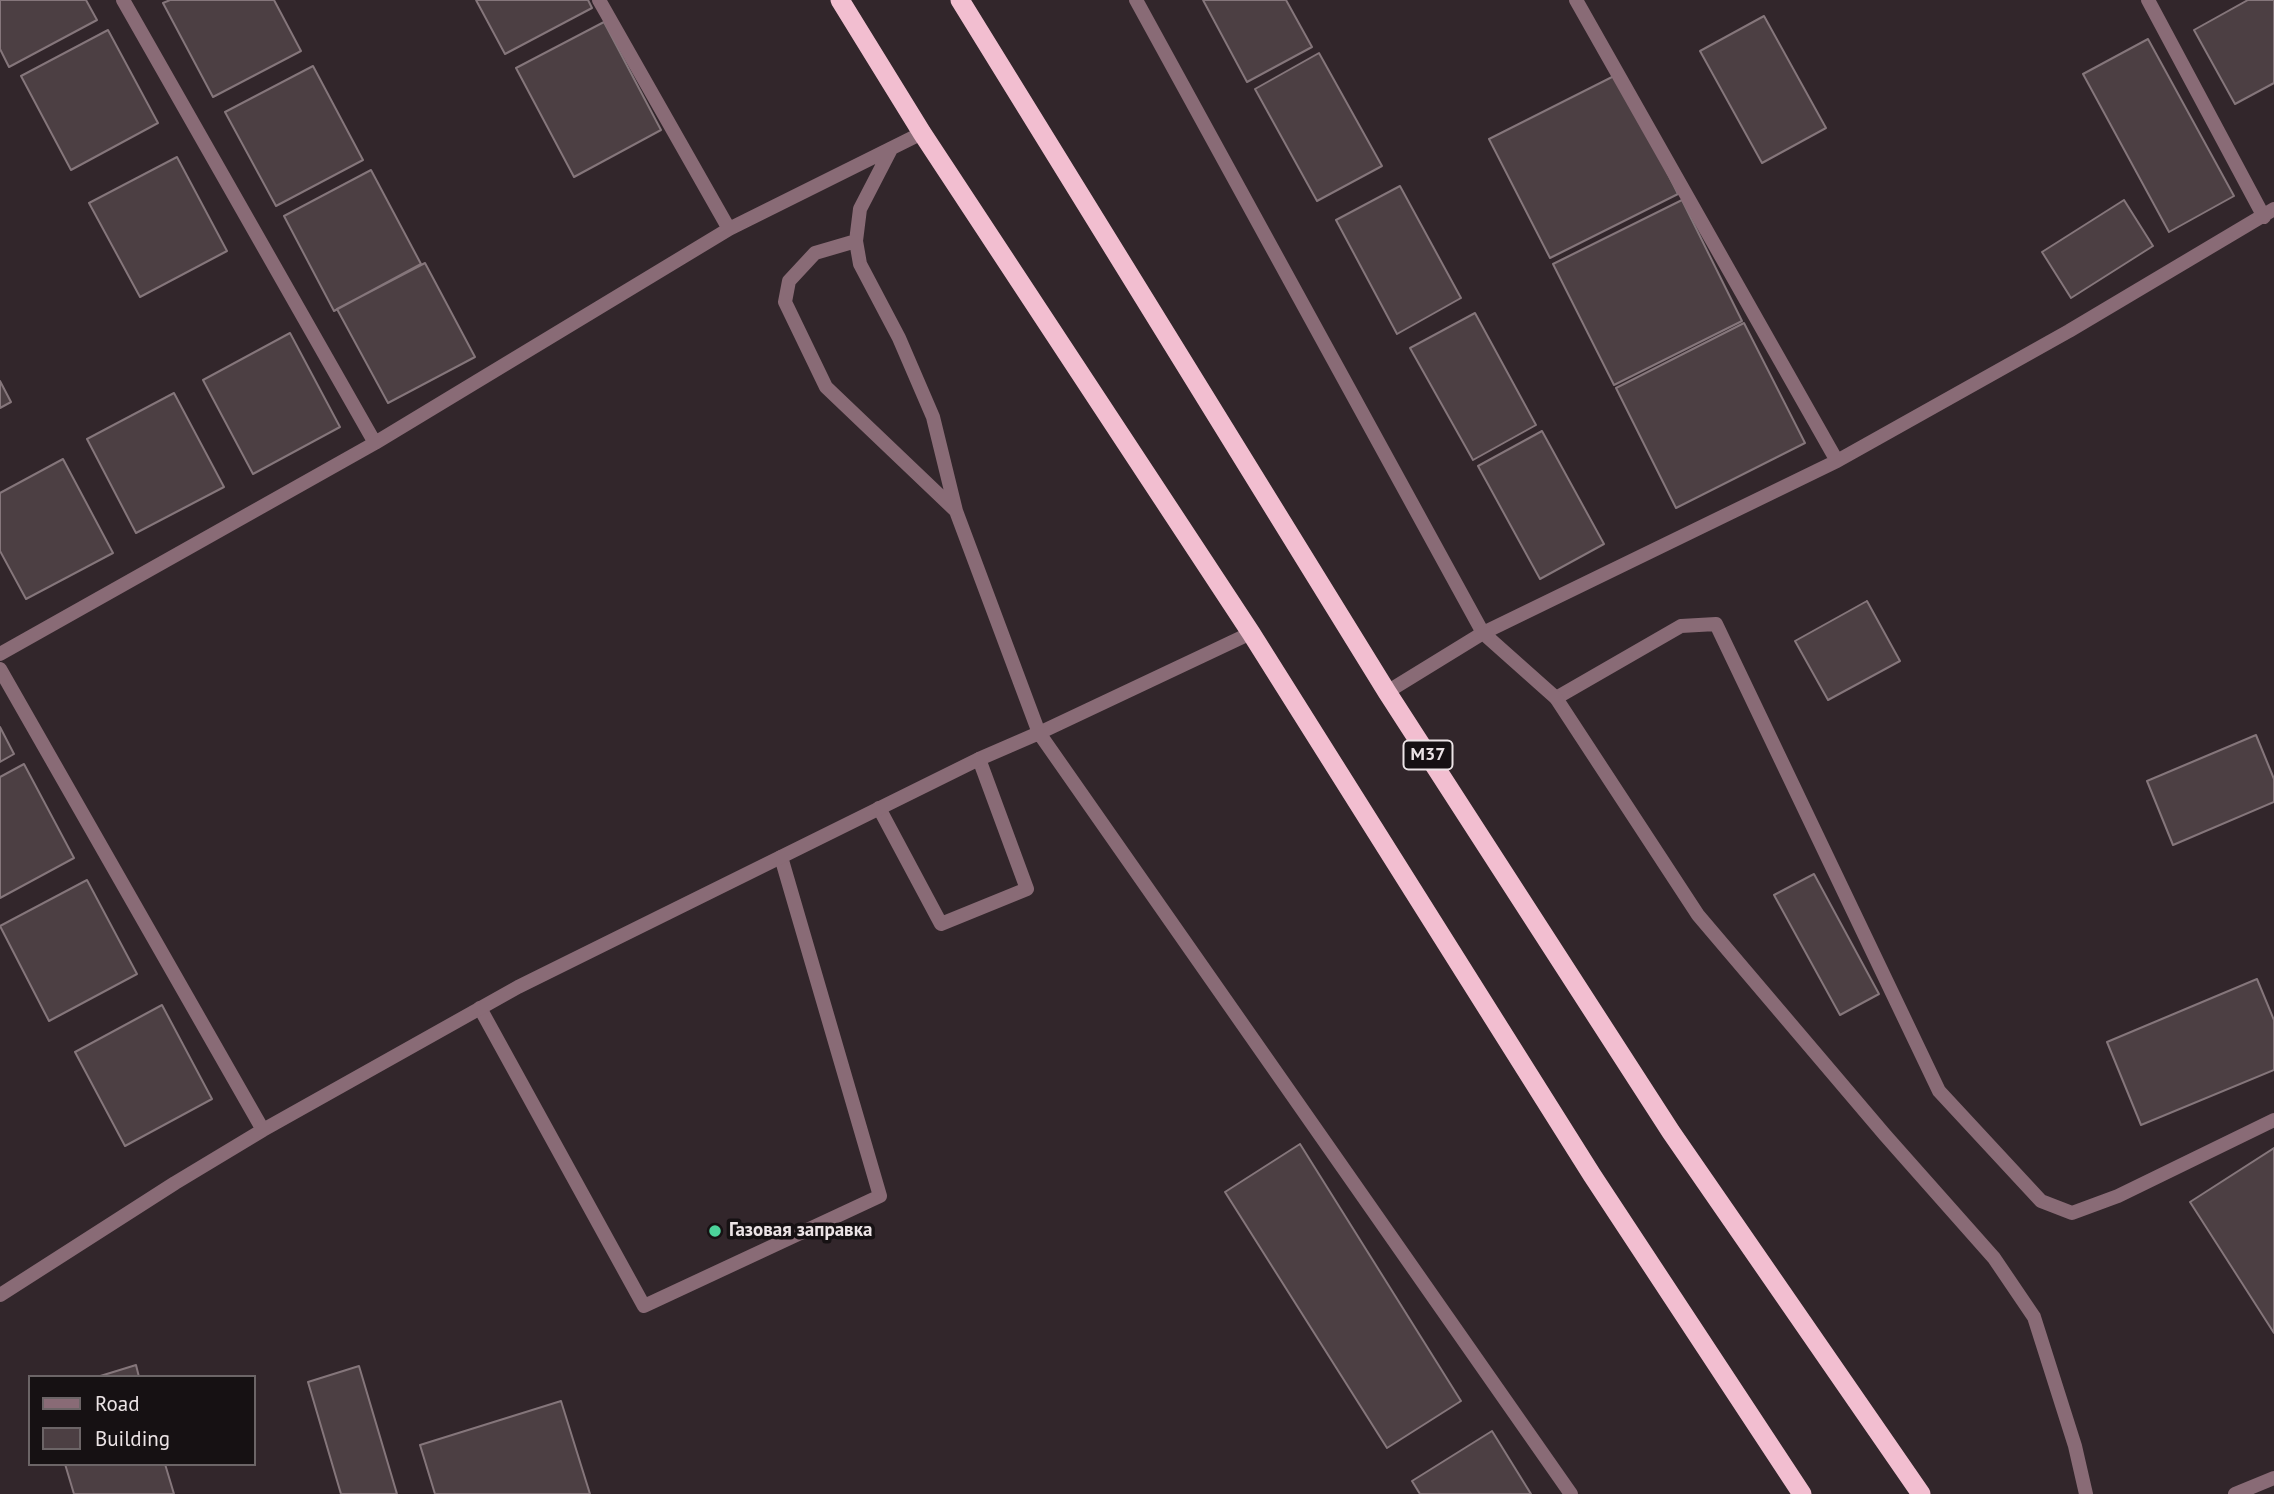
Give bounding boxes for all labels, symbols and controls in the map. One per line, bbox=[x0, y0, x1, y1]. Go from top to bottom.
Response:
road number: M37 bbox=[1404, 740, 1452, 770]
place label: Газовая заправка bbox=[729, 1220, 872, 1242]
marker: Газовая заправка bbox=[707, 1223, 723, 1239]
legend bbox=[28, 1375, 256, 1466]
text: Road bbox=[95, 1390, 139, 1417]
text: Building bbox=[95, 1425, 170, 1452]

